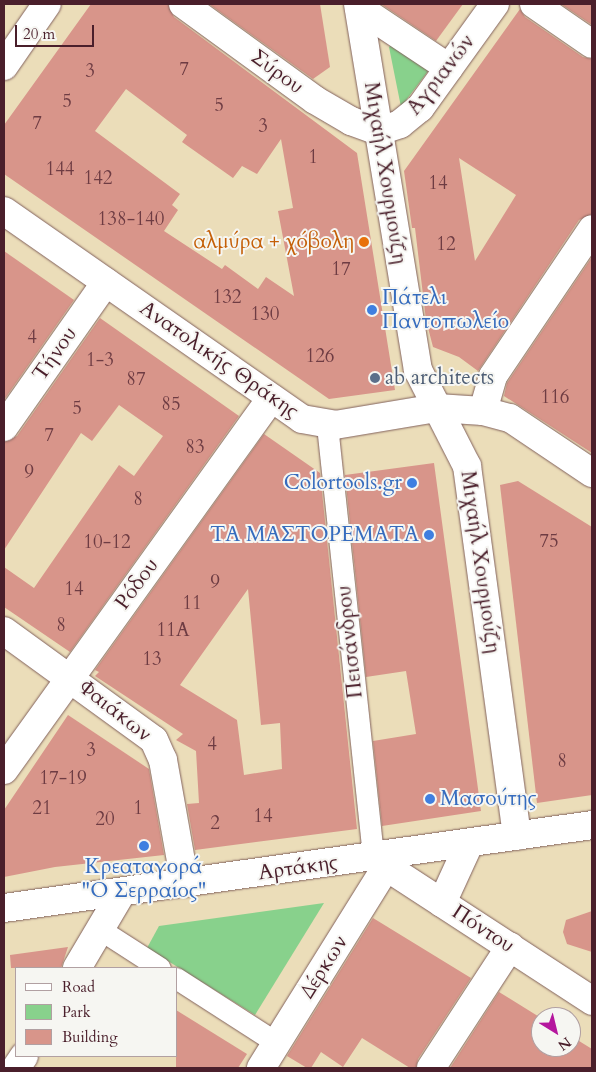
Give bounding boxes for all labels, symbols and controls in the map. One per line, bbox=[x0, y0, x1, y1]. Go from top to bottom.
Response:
scale bar bbox=[18, 15, 96, 47]
text: 20 m bbox=[23, 24, 55, 44]
street label: Αγριανών bbox=[402, 30, 480, 120]
street label: Σύρου bbox=[246, 45, 308, 99]
house number: 7 bbox=[179, 59, 189, 81]
house number: 3 bbox=[85, 61, 95, 83]
street label: Μιχαήλ Χουρμούζη bbox=[358, 80, 412, 266]
house number: 5 bbox=[62, 91, 72, 113]
house number: 5 bbox=[214, 95, 224, 117]
house number: 7 bbox=[32, 113, 42, 135]
house number: 3 bbox=[258, 116, 268, 138]
house number: 1 bbox=[308, 147, 318, 169]
house number: 144 bbox=[45, 159, 75, 181]
house number: 142 bbox=[83, 168, 113, 190]
house number: 14 bbox=[428, 173, 448, 195]
house number: 138-140 bbox=[98, 209, 164, 231]
place label: αλμύρα + χόβολη bbox=[194, 229, 354, 255]
house number: 12 bbox=[436, 234, 456, 256]
marker: αλμύρα + χόβολη bbox=[358, 236, 370, 248]
house number: 17 bbox=[331, 259, 351, 281]
place label: Πάτελι Παντοπωλείο bbox=[382, 285, 509, 335]
house number: 132 bbox=[212, 287, 242, 309]
street label: Ανατολικής Θράκης bbox=[135, 296, 303, 424]
house number: 130 bbox=[250, 304, 280, 326]
marker: Πάτελι Παντοπωλείο bbox=[366, 304, 378, 316]
street label: Τήνου bbox=[27, 322, 83, 386]
house number: 4 bbox=[27, 327, 37, 349]
house number: 126 bbox=[305, 346, 335, 368]
house number: 1-3 bbox=[86, 350, 114, 372]
place label: ab architects bbox=[385, 365, 494, 391]
house number: 87 bbox=[126, 369, 146, 391]
marker: ab architects bbox=[369, 372, 381, 384]
house number: 116 bbox=[540, 387, 570, 409]
house number: 85 bbox=[161, 394, 181, 416]
house number: 5 bbox=[72, 398, 82, 420]
house number: 7 bbox=[44, 425, 54, 447]
house number: 83 bbox=[185, 437, 205, 459]
house number: 9 bbox=[24, 462, 34, 484]
street label: Μιχαήλ Χουρμούζη bbox=[455, 469, 505, 655]
place label: Colortools.gr bbox=[284, 470, 402, 496]
marker: Colortools.gr bbox=[406, 477, 418, 489]
house number: 8 bbox=[133, 489, 143, 511]
place label: ΤΑ ΜΑΣΤΟΡΕΜΑΤΑ bbox=[210, 522, 419, 548]
marker: ΤΑ ΜΑΣΤΟΡΕΜΑΤΑ bbox=[423, 529, 435, 541]
house number: 75 bbox=[539, 531, 559, 553]
house number: 10-12 bbox=[83, 532, 131, 554]
street label: Ρόδου bbox=[110, 553, 164, 615]
house number: 9 bbox=[210, 572, 220, 594]
house number: 14 bbox=[64, 579, 84, 601]
street label: Πεισάνδρου bbox=[332, 584, 368, 700]
house number: 11 bbox=[182, 593, 202, 615]
house number: 8 bbox=[56, 615, 66, 637]
house number: 11Α bbox=[157, 620, 189, 642]
house number: 13 bbox=[142, 649, 162, 671]
street label: Φαιάκων bbox=[74, 675, 156, 747]
house number: 4 bbox=[207, 734, 217, 756]
house number: 3 bbox=[86, 740, 96, 762]
house number: 8 bbox=[557, 751, 567, 773]
house number: 17-19 bbox=[39, 768, 87, 790]
place label: Μασούτης bbox=[440, 786, 536, 812]
marker: Μασούτης bbox=[424, 793, 436, 805]
house number: 21 bbox=[32, 798, 52, 820]
house number: 1 bbox=[133, 798, 143, 820]
house number: 14 bbox=[253, 806, 273, 828]
house number: 20 bbox=[95, 809, 115, 831]
house number: 2 bbox=[210, 813, 220, 835]
marker: Κρεαταγορά "Ο Σερραίος" bbox=[138, 840, 150, 852]
street label: Αρτάκης bbox=[257, 850, 339, 886]
place label: Κρεαταγορά "Ο Σερραίος" bbox=[82, 854, 206, 904]
street label: Πόντου bbox=[447, 900, 519, 958]
street label: Δέρκων bbox=[295, 931, 353, 1003]
legend bbox=[15, 967, 178, 1057]
text: Road bbox=[62, 977, 95, 997]
text: Park bbox=[62, 1002, 91, 1022]
north arrow bbox=[531, 1007, 581, 1057]
text: Building bbox=[62, 1027, 118, 1047]
text: N bbox=[554, 1032, 575, 1055]

